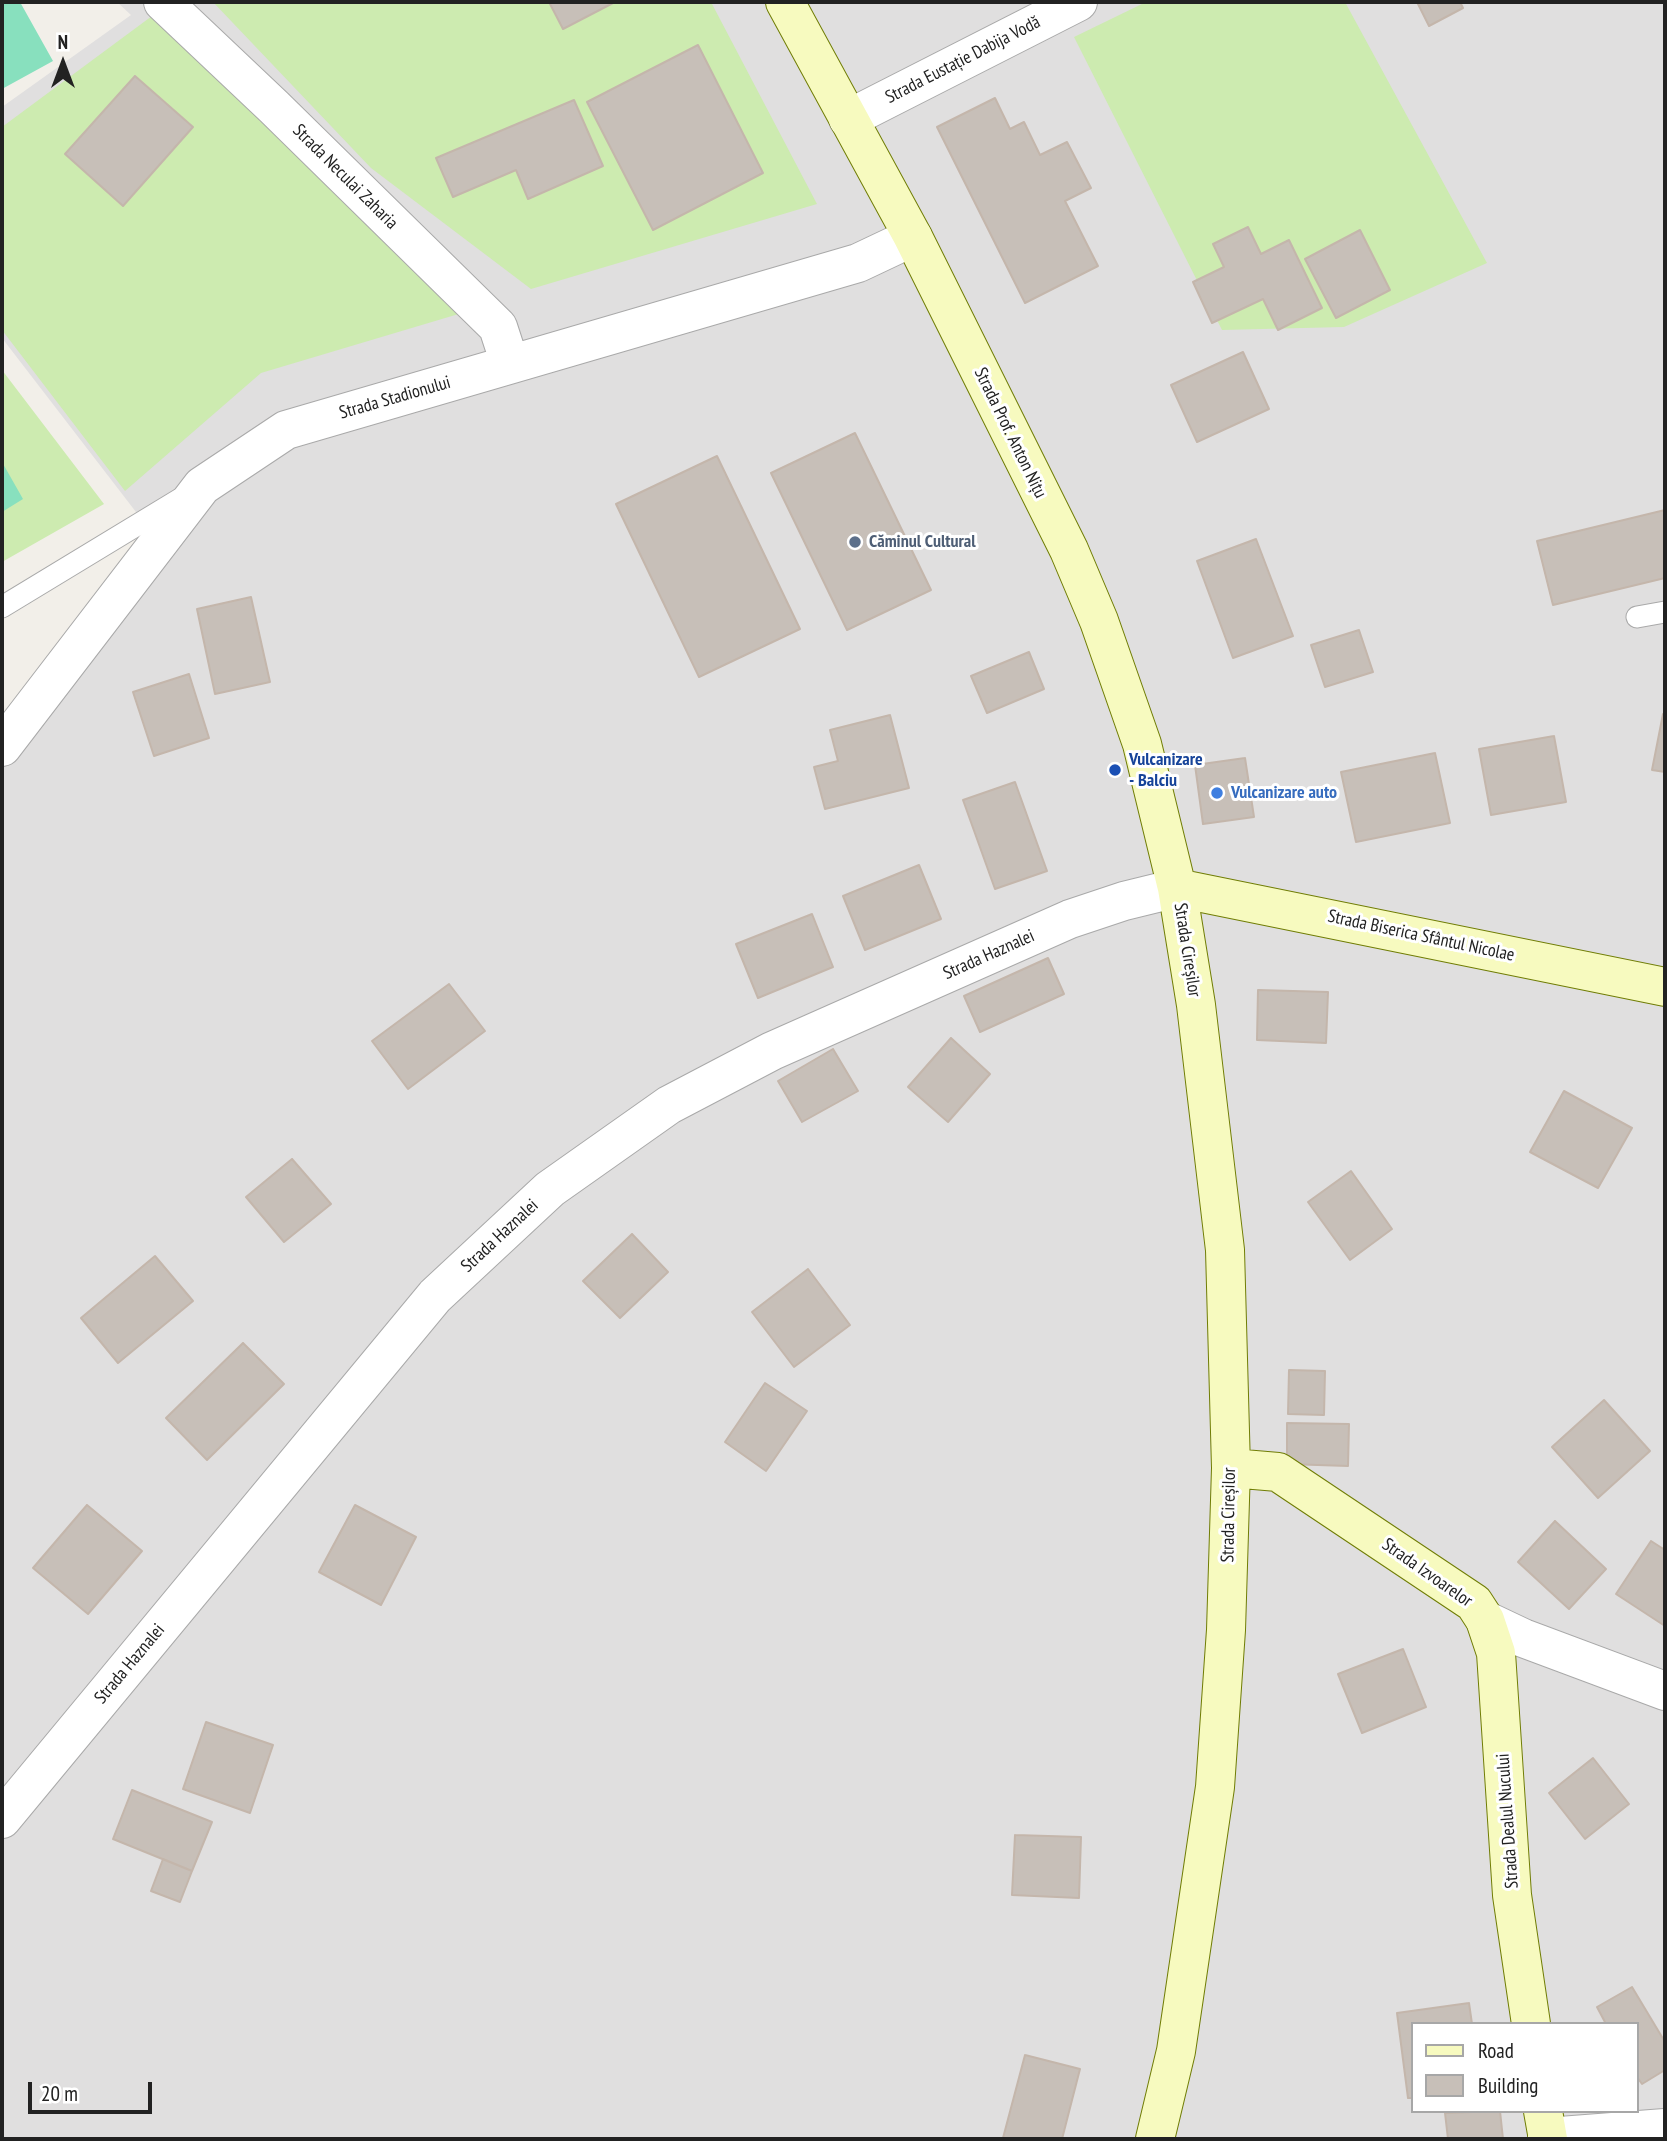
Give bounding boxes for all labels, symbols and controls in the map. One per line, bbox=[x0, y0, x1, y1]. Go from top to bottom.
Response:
street label: Strada Eustație Dabija Vodă bbox=[882, 12, 1044, 108]
north arrow bbox=[28, 28, 98, 98]
text: N bbox=[58, 30, 68, 54]
street label: Strada Neculai Zaharia bbox=[288, 120, 402, 234]
street label: Strada Prof. Anton Nițu bbox=[969, 364, 1051, 502]
street label: Strada Stadionului bbox=[337, 372, 453, 424]
place label: Căminul Cultural bbox=[869, 531, 976, 553]
marker: Căminul Cultural bbox=[847, 534, 863, 550]
place label: Vulcanizare - Balciu bbox=[1129, 749, 1203, 792]
marker: Vulcanizare - Balciu bbox=[1107, 762, 1123, 778]
place label: Vulcanizare auto bbox=[1231, 782, 1337, 804]
marker: Vulcanizare auto bbox=[1209, 785, 1225, 801]
street label: Strada Cireșilor bbox=[1169, 901, 1205, 999]
street label: Strada Biserica Sfântul Nicolae bbox=[1326, 906, 1516, 966]
street label: Strada Haznalei bbox=[940, 925, 1038, 985]
street label: Strada Haznalei bbox=[457, 1195, 543, 1277]
street label: Strada Cireșilor bbox=[1217, 1467, 1241, 1563]
street label: Strada Izvoarelor bbox=[1378, 1534, 1476, 1612]
street label: Strada Haznalei bbox=[90, 1620, 170, 1708]
street label: Strada Dealul Nucului bbox=[1493, 1753, 1523, 1889]
legend bbox=[1412, 2022, 1639, 2113]
text: Road bbox=[1478, 2037, 1514, 2064]
scale bar bbox=[32, 2068, 156, 2112]
text: Building bbox=[1478, 2072, 1538, 2099]
text: 20 m bbox=[41, 2080, 78, 2107]

